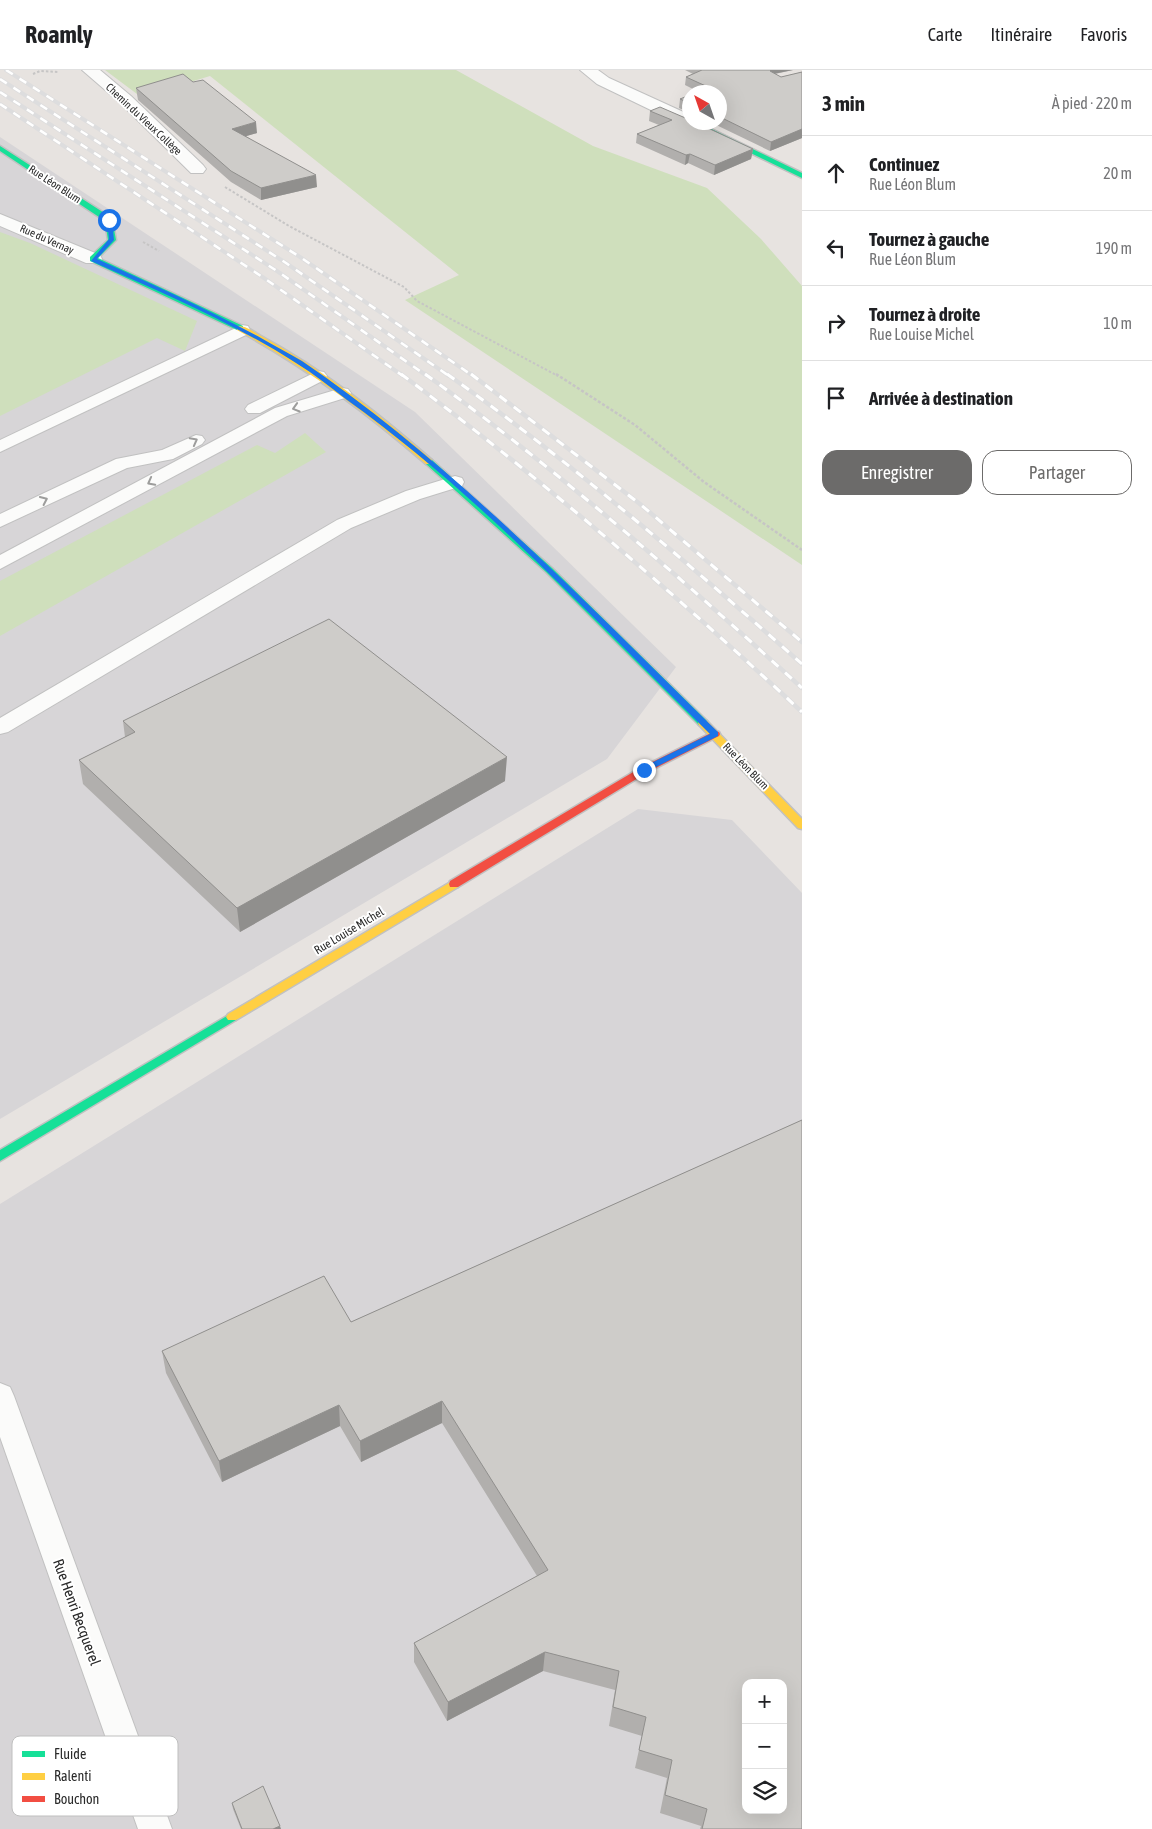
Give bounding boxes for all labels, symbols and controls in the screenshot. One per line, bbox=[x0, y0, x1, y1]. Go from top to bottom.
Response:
text: Roamly bbox=[25, 21, 93, 48]
text: Carte bbox=[928, 24, 962, 45]
text: Itinéraire bbox=[990, 24, 1052, 45]
text: Favoris bbox=[1080, 24, 1127, 45]
street label: Chemin du Vieux Collège bbox=[104, 81, 184, 157]
north arrow bbox=[682, 85, 727, 130]
text: 3 min bbox=[822, 91, 865, 115]
text: À pied · 220 m bbox=[1052, 94, 1132, 112]
text: Continuez bbox=[869, 153, 939, 175]
icon: ahead bbox=[822, 159, 850, 187]
street label: Rue Léon Blum bbox=[27, 163, 83, 205]
text: 20 m bbox=[1103, 164, 1132, 182]
text: Rue Léon Blum bbox=[869, 175, 956, 193]
route start bbox=[98, 209, 121, 232]
street label: Rue du Vernay bbox=[18, 222, 76, 256]
text: Tournez à gauche bbox=[869, 228, 989, 250]
icon: left bbox=[822, 234, 850, 262]
text: 190 m bbox=[1096, 239, 1132, 257]
text: Rue Léon Blum bbox=[869, 250, 956, 268]
text: Tournez à droite bbox=[869, 303, 980, 325]
icon: right bbox=[822, 309, 850, 337]
text: 10 m bbox=[1103, 314, 1132, 332]
text: Rue Louise Michel bbox=[869, 325, 974, 343]
icon: arrive bbox=[822, 384, 850, 412]
text: Arrivée à destination bbox=[869, 387, 1013, 409]
one-way arrow bbox=[292, 402, 300, 412]
one-way arrow bbox=[189, 437, 198, 447]
button: Enregistrer bbox=[822, 450, 972, 495]
button: Partager bbox=[982, 450, 1132, 495]
one-way arrow bbox=[148, 476, 157, 486]
one-way arrow bbox=[39, 496, 48, 506]
street label: Rue Léon Blum bbox=[721, 740, 771, 792]
route end bbox=[633, 759, 656, 782]
street label: Rue Louise Michel bbox=[312, 904, 387, 957]
street label: Rue Henri Becquerel bbox=[50, 1556, 104, 1668]
map controls bbox=[742, 1679, 787, 1814]
button: + bbox=[742, 1679, 787, 1724]
button: − bbox=[742, 1724, 787, 1769]
legend bbox=[12, 1736, 178, 1816]
text: Fluide bbox=[54, 1746, 86, 1762]
text: Ralenti bbox=[54, 1768, 91, 1784]
button: layers bbox=[742, 1769, 787, 1814]
text: Bouchon bbox=[54, 1791, 99, 1807]

